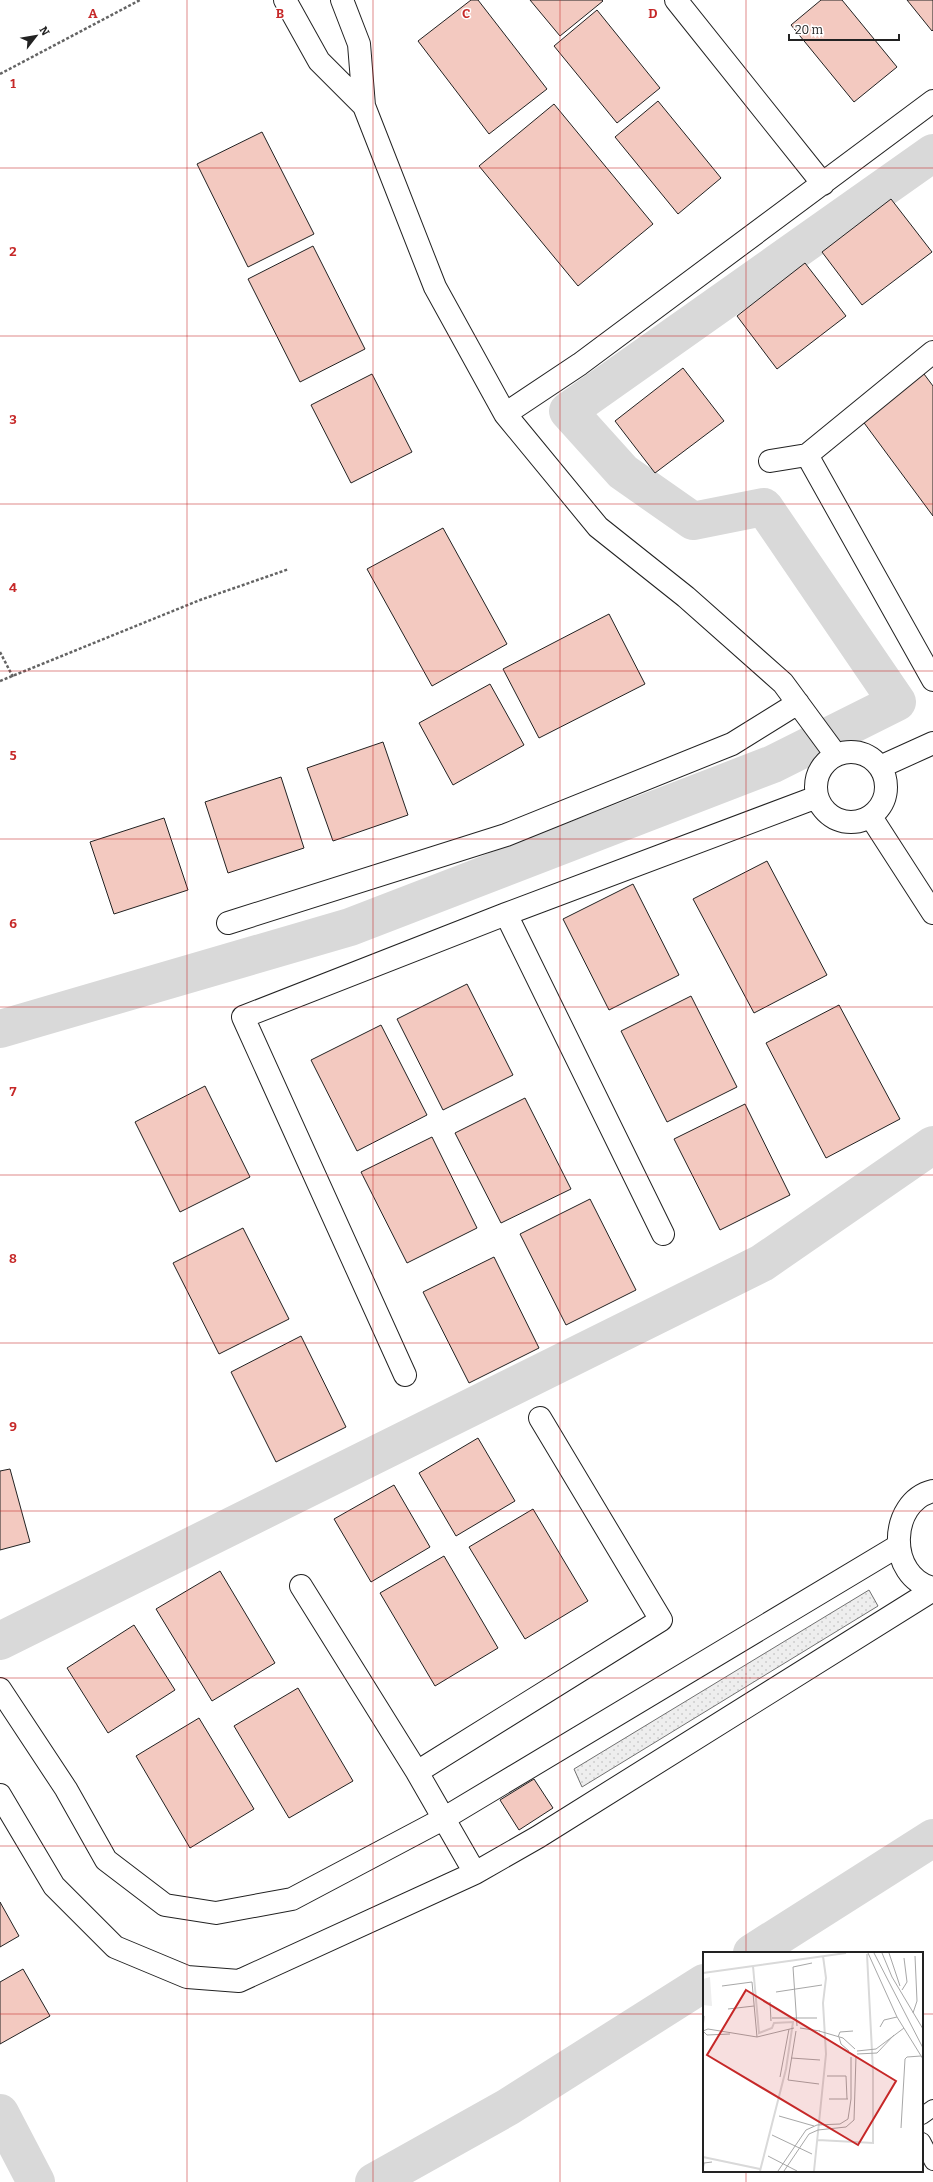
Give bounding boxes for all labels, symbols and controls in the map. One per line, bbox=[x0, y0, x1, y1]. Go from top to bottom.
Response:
text: A bbox=[88, 6, 98, 21]
text: B bbox=[276, 6, 284, 21]
text: C bbox=[462, 6, 470, 21]
text: D bbox=[648, 6, 658, 21]
north arrow bbox=[16, 16, 56, 56]
scale bar bbox=[789, 16, 899, 42]
text: 20 m bbox=[795, 23, 824, 37]
text: N bbox=[36, 24, 52, 39]
text: 1 bbox=[10, 76, 16, 91]
text: 2 bbox=[9, 244, 17, 259]
text: 3 bbox=[9, 412, 17, 427]
text: 4 bbox=[9, 580, 17, 595]
text: 5 bbox=[9, 748, 17, 763]
text: 6 bbox=[9, 916, 17, 931]
text: 7 bbox=[10, 1084, 17, 1099]
text: 8 bbox=[9, 1251, 17, 1266]
text: 9 bbox=[9, 1419, 17, 1434]
inset map bbox=[703, 1952, 923, 2172]

